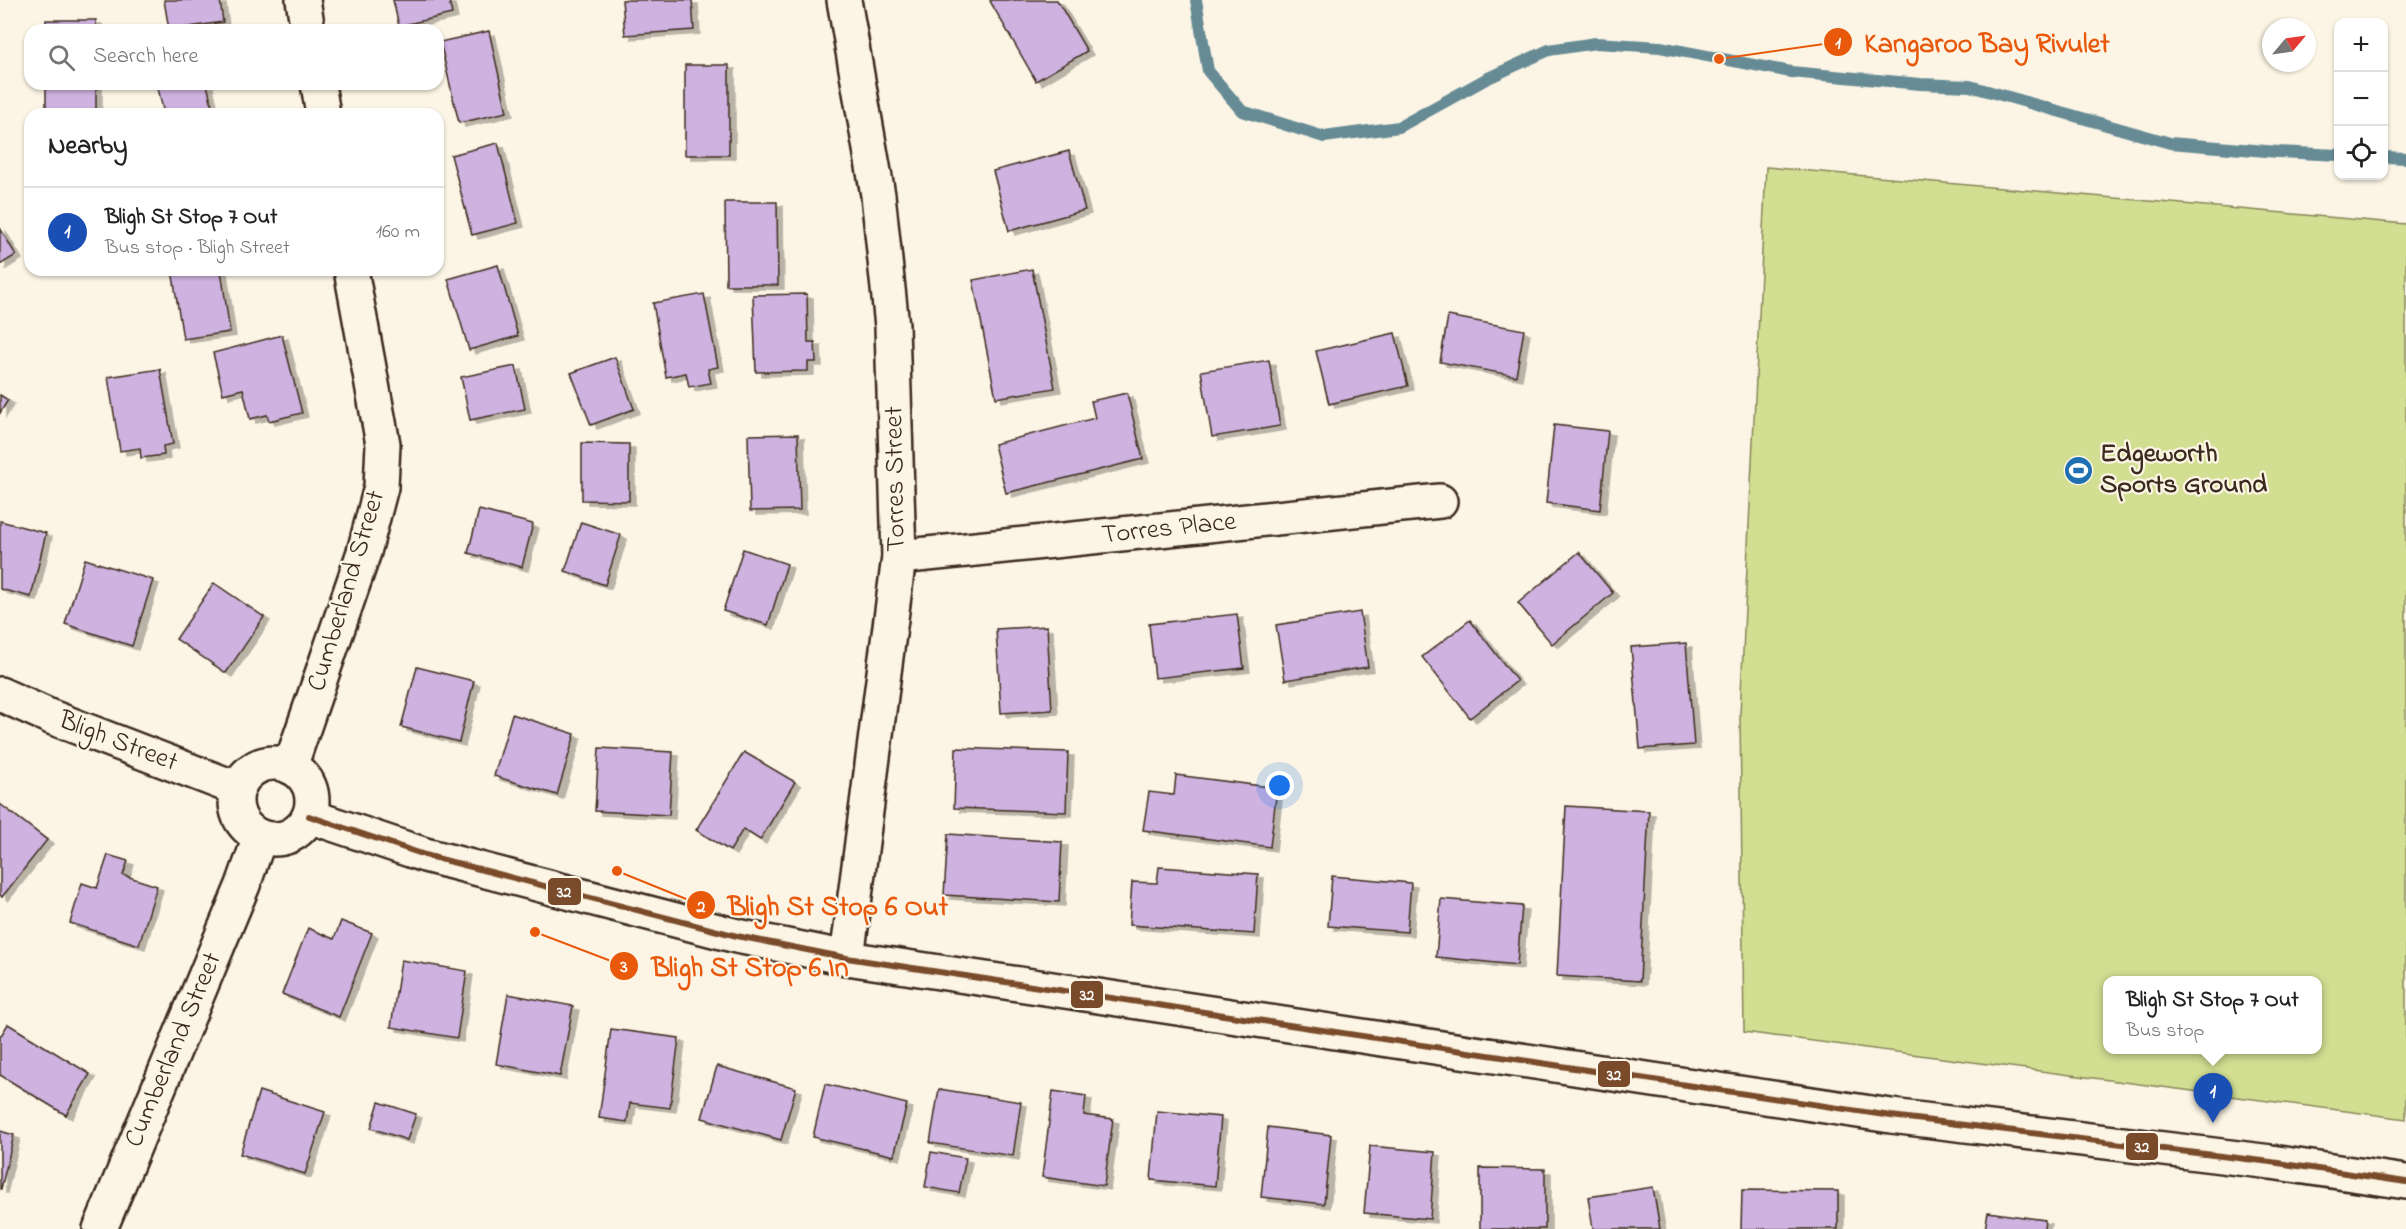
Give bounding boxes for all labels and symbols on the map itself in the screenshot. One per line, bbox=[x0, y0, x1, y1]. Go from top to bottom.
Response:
north arrow bbox=[2262, 18, 2316, 72]
callout: Kangaroo Bay Rivulet bbox=[1823, 19, 2122, 65]
text: Kangaroo Bay Rivulet bbox=[1864, 25, 2110, 67]
text: 1 bbox=[1835, 31, 1841, 57]
street label: Torres Street bbox=[875, 406, 917, 552]
place label: Edgeworth Sports Ground bbox=[2100, 435, 2268, 505]
sports icon: Edgeworth Sports Ground bbox=[2063, 454, 2095, 486]
street label: Cumberland Street bbox=[298, 486, 396, 696]
street label: Torres Place bbox=[1100, 502, 1239, 555]
street label: Bligh Street bbox=[52, 701, 183, 783]
your location bbox=[1265, 771, 1294, 800]
line badge: 32 bbox=[547, 877, 582, 906]
text: 32 bbox=[556, 881, 571, 905]
callout: Bligh St Stop 6 Out bbox=[686, 882, 960, 928]
text: Bligh St Stop 6 Out bbox=[726, 888, 949, 930]
text: 2 bbox=[696, 895, 706, 921]
callout: Bligh St Stop 6 In bbox=[609, 943, 860, 989]
street label: Cumberland Street bbox=[115, 947, 233, 1153]
text: Bligh St Stop 6 In bbox=[650, 949, 849, 991]
text: 3 bbox=[619, 955, 628, 981]
line badge: 32 bbox=[1070, 980, 1104, 1009]
text: 32 bbox=[1079, 984, 1094, 1008]
line badge: 32 bbox=[1597, 1060, 1631, 1088]
text: 32 bbox=[1606, 1064, 1621, 1088]
pin: 1 bbox=[2194, 1074, 2232, 1123]
line badge: 32 bbox=[2125, 1132, 2159, 1161]
text: 32 bbox=[2134, 1136, 2149, 1160]

